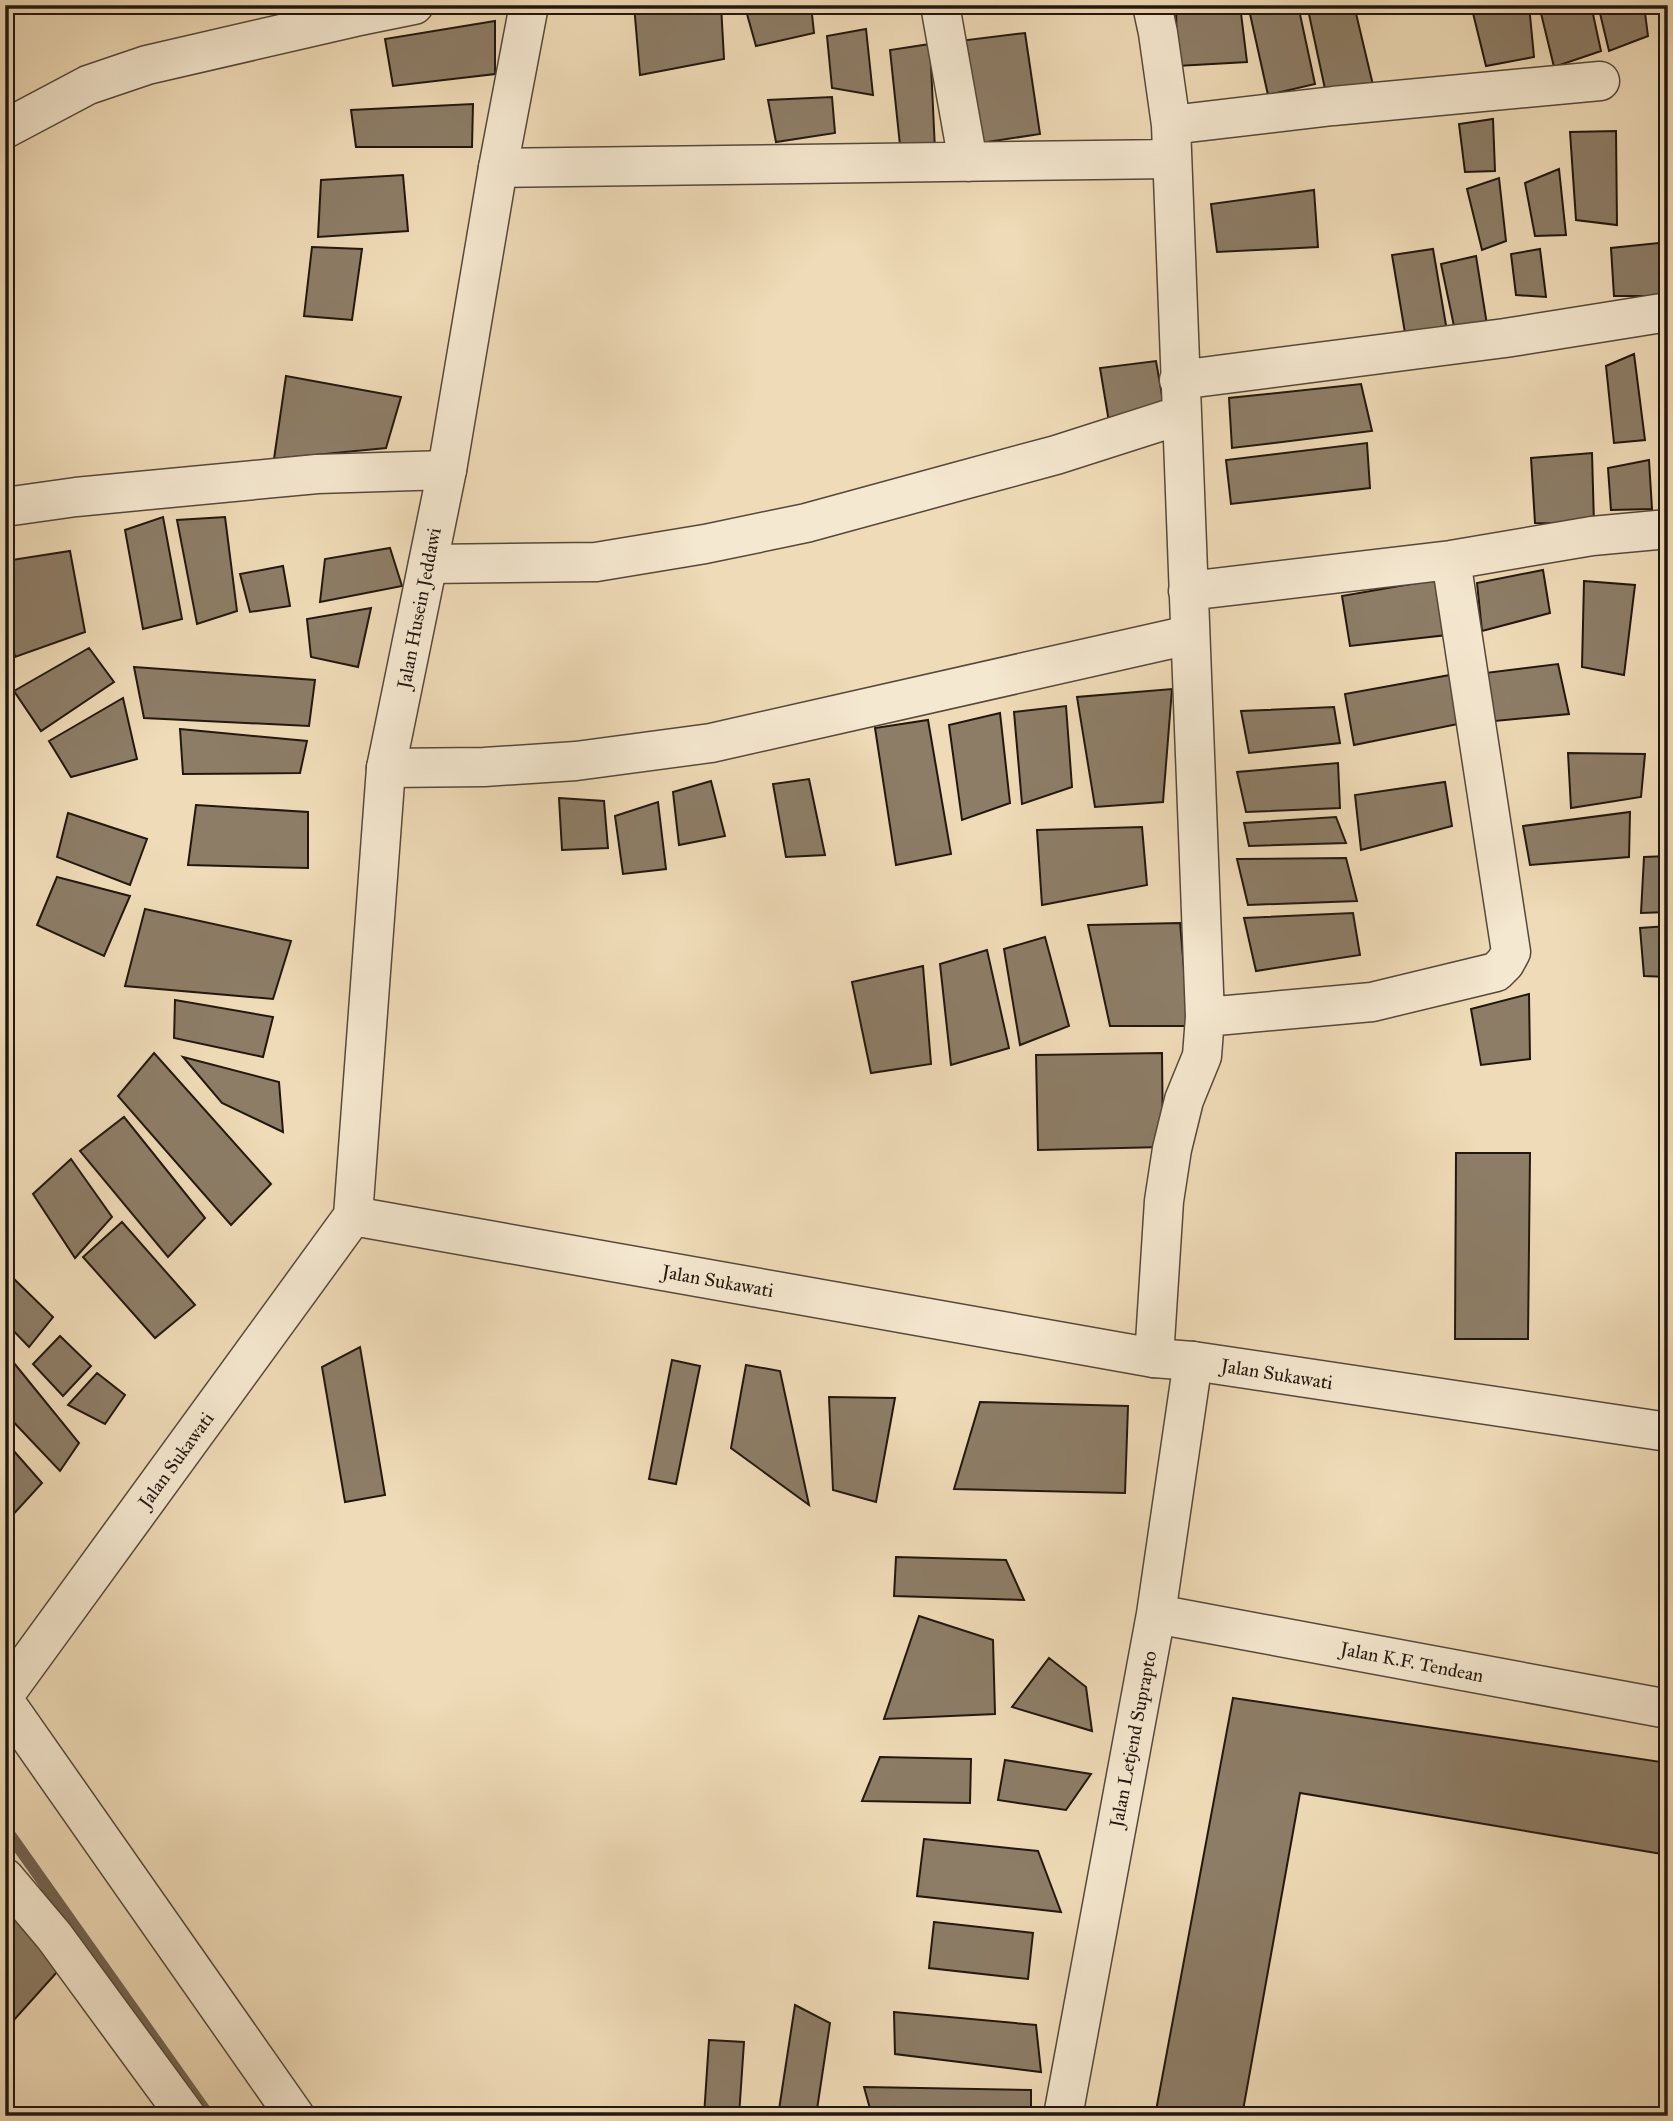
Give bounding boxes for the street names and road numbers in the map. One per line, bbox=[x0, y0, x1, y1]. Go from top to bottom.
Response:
street label: Jalan Husein Jeddawi bbox=[392, 526, 447, 693]
street label: Jalan Sukawati bbox=[658, 1260, 776, 1303]
street label: Jalan Sukawati bbox=[1217, 1353, 1335, 1395]
street label: Jalan Sukawati bbox=[132, 1408, 219, 1515]
street label: Jalan K.F. Tendean bbox=[1336, 1636, 1486, 1688]
street label: Jalan Letjend Suprapto bbox=[1104, 1648, 1162, 1831]

